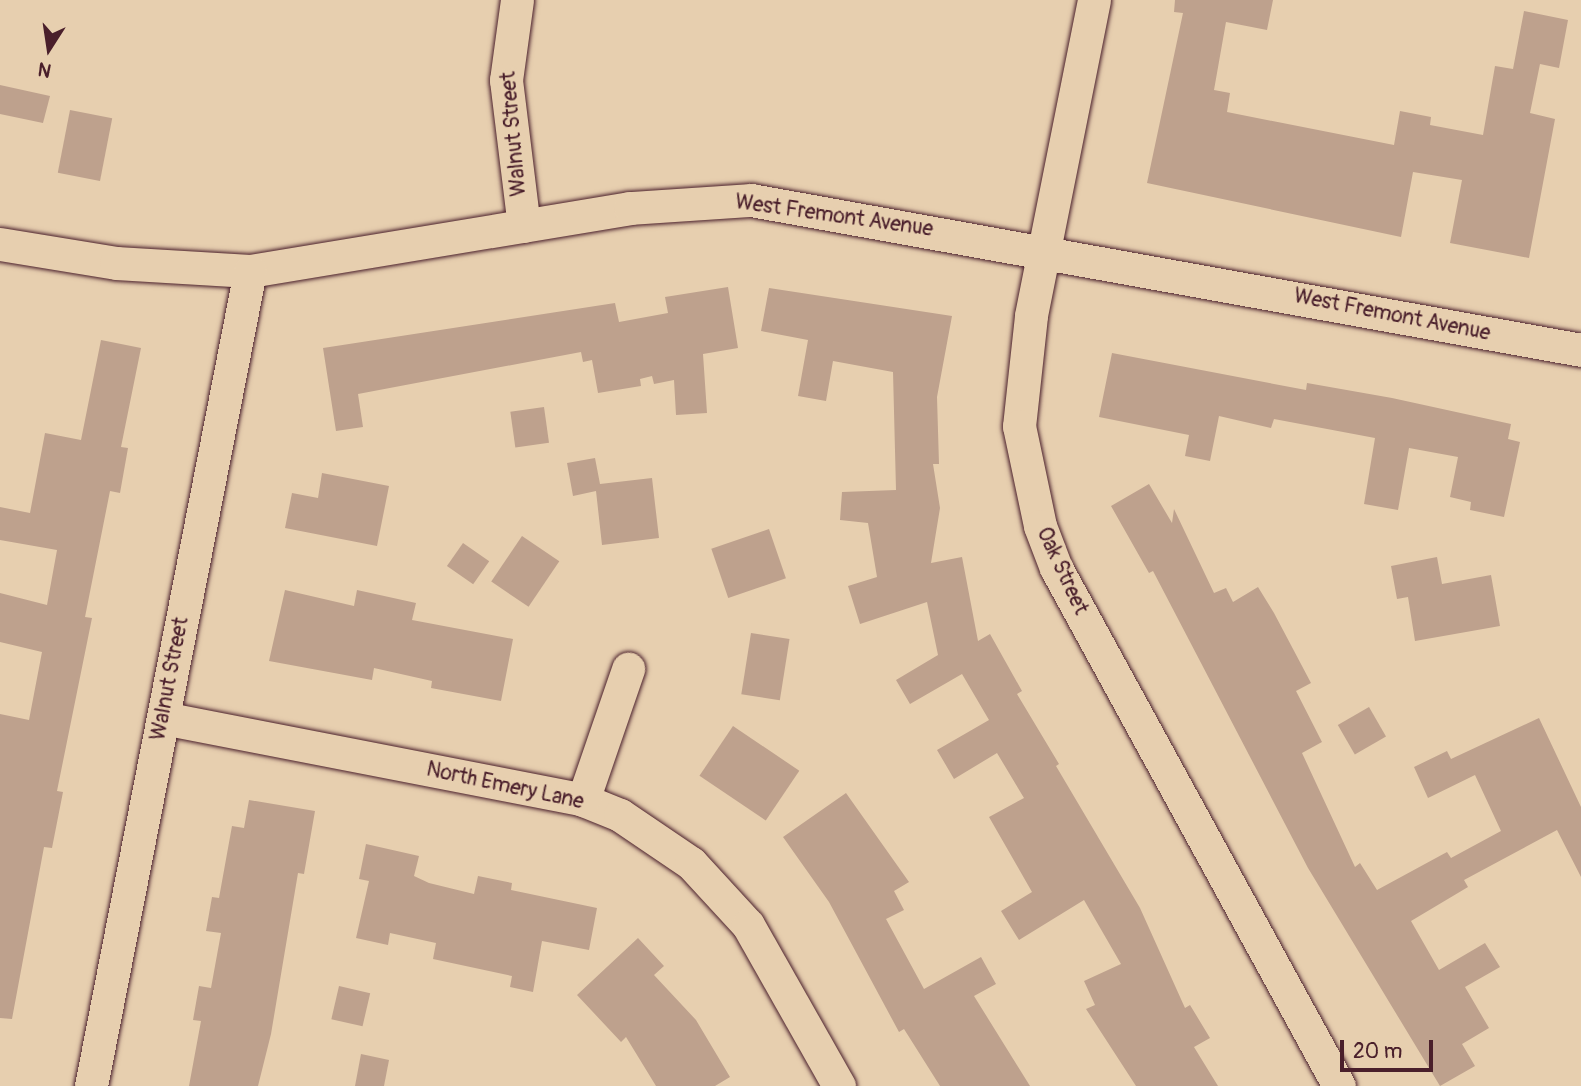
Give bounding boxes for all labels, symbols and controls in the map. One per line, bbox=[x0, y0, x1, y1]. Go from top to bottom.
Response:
north arrow bbox=[14, 14, 84, 84]
text: N bbox=[36, 56, 53, 83]
street label: Walnut Street bbox=[496, 71, 532, 197]
street label: West Fremont Avenue bbox=[733, 190, 935, 242]
street label: West Fremont Avenue bbox=[1292, 284, 1492, 346]
street label: Oak Street bbox=[1031, 523, 1093, 619]
street label: Walnut Street bbox=[146, 615, 194, 743]
street label: North Emery Lane bbox=[424, 757, 586, 815]
scale bar bbox=[1343, 1026, 1436, 1070]
text: 20 m bbox=[1353, 1038, 1402, 1065]

